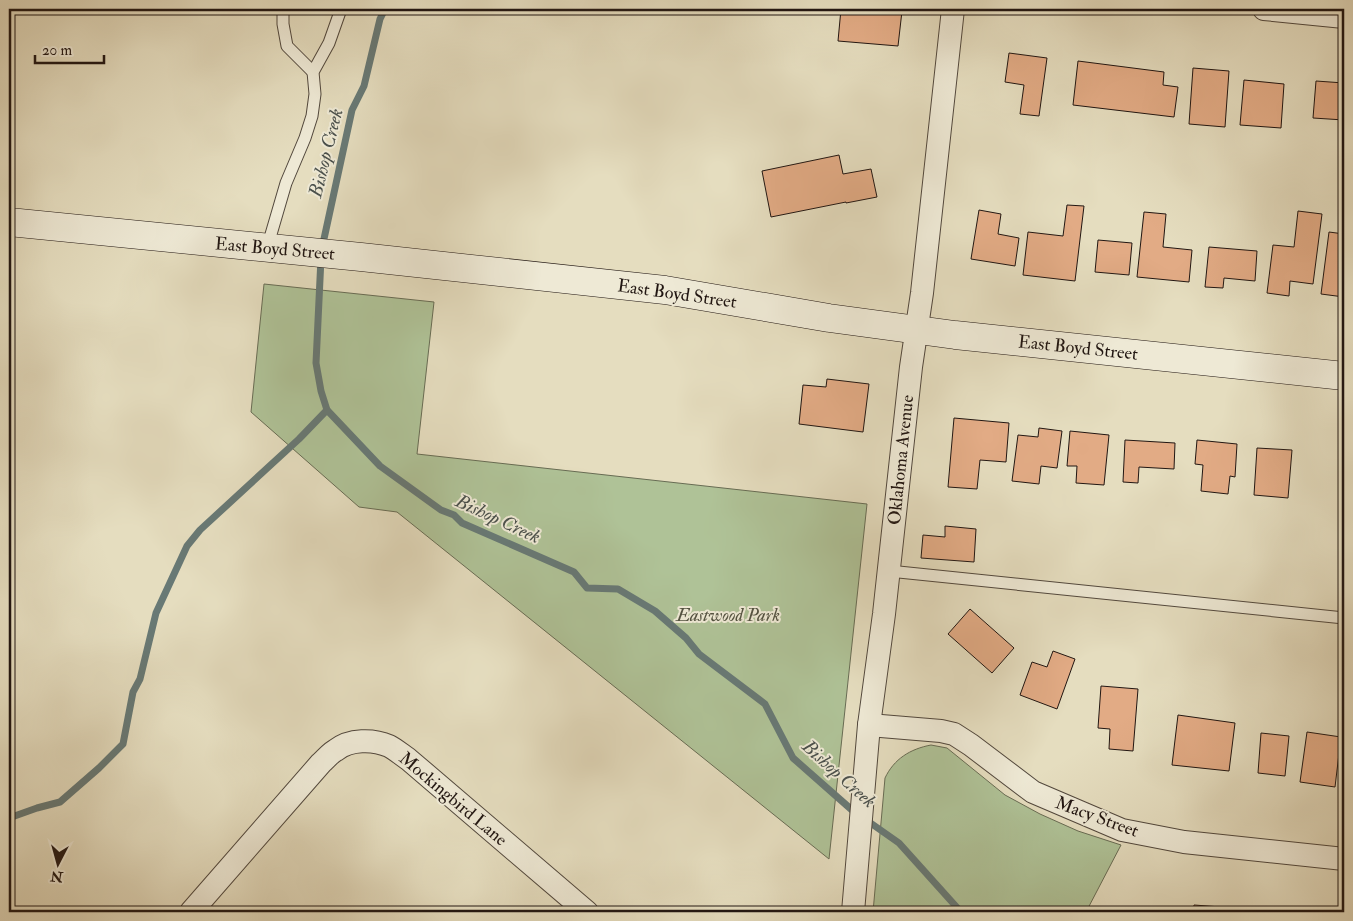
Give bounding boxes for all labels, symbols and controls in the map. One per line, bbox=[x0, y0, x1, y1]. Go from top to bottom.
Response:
scale bar bbox=[35, 32, 104, 64]
text: 20 m bbox=[42, 41, 72, 60]
water label: Bishop Creek bbox=[303, 106, 349, 201]
street label: East Boyd Street bbox=[214, 232, 336, 266]
street label: East Boyd Street bbox=[616, 274, 738, 314]
street label: East Boyd Street bbox=[1017, 330, 1139, 366]
street label: Oklahoma Avenue bbox=[883, 393, 919, 526]
water label: Bishop Creek bbox=[451, 489, 544, 549]
park label: Eastwood Park bbox=[675, 604, 780, 627]
water label: Bishop Creek bbox=[796, 734, 881, 813]
street label: Mockingbird Lane bbox=[394, 747, 512, 851]
street label: Macy Street bbox=[1052, 791, 1142, 843]
north arrow bbox=[32, 838, 82, 888]
text: N bbox=[49, 867, 65, 886]

